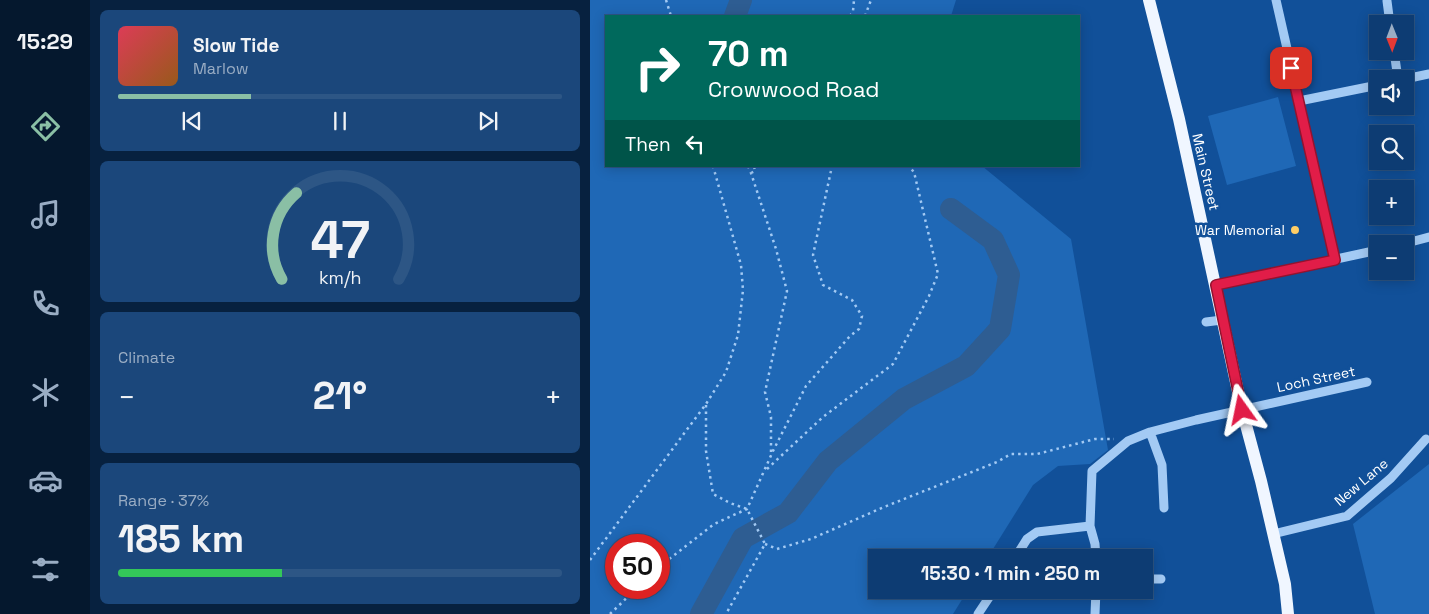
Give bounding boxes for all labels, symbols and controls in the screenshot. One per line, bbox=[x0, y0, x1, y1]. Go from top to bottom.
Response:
north arrow bbox=[1369, 15, 1414, 60]
map controls bbox=[1369, 15, 1414, 280]
text: 15:29 bbox=[17, 27, 73, 55]
text: 70 m bbox=[708, 32, 789, 76]
text: Slow Tide bbox=[193, 33, 279, 58]
icon: right bbox=[625, 35, 690, 100]
pin bbox=[1270, 47, 1312, 89]
icon: arrive bbox=[1277, 54, 1305, 82]
text: Marlow bbox=[193, 58, 249, 79]
button: sound bbox=[1369, 70, 1414, 115]
text: Crowwood Road bbox=[708, 75, 879, 103]
icon: previous bbox=[178, 107, 206, 135]
icon: pause bbox=[326, 107, 354, 135]
icon: next bbox=[474, 107, 502, 135]
icon: directions bbox=[28, 109, 63, 144]
button: search bbox=[1369, 125, 1414, 170]
icon: left bbox=[681, 130, 709, 158]
text: Then bbox=[625, 132, 671, 157]
street label: Main Street bbox=[1188, 132, 1224, 212]
button: + bbox=[1369, 180, 1414, 225]
icon: music bbox=[28, 197, 63, 232]
text: 47 bbox=[310, 207, 370, 273]
place label: War Memorial bbox=[1195, 221, 1285, 239]
marker: War Memorial bbox=[1289, 224, 1301, 236]
button: − bbox=[1369, 235, 1414, 280]
text: km/h bbox=[319, 266, 361, 289]
icon: phone bbox=[28, 286, 63, 321]
text: Climate bbox=[118, 347, 175, 368]
street label: Loch Street bbox=[1275, 362, 1357, 396]
text: 21° bbox=[313, 372, 367, 420]
icon: climate bbox=[28, 375, 63, 410]
text: − bbox=[118, 379, 135, 415]
text: + bbox=[545, 379, 562, 415]
position arrow bbox=[1215, 383, 1267, 435]
street label: New Lane bbox=[1330, 454, 1392, 510]
icon: car bbox=[28, 463, 63, 498]
text: Range · 37% bbox=[118, 490, 209, 511]
text: 185 km bbox=[118, 515, 244, 563]
speed limit sign: 50 bbox=[605, 534, 670, 599]
icon: filters bbox=[28, 552, 63, 587]
text: 15:30 · 1 min · 250 m bbox=[921, 561, 1100, 586]

